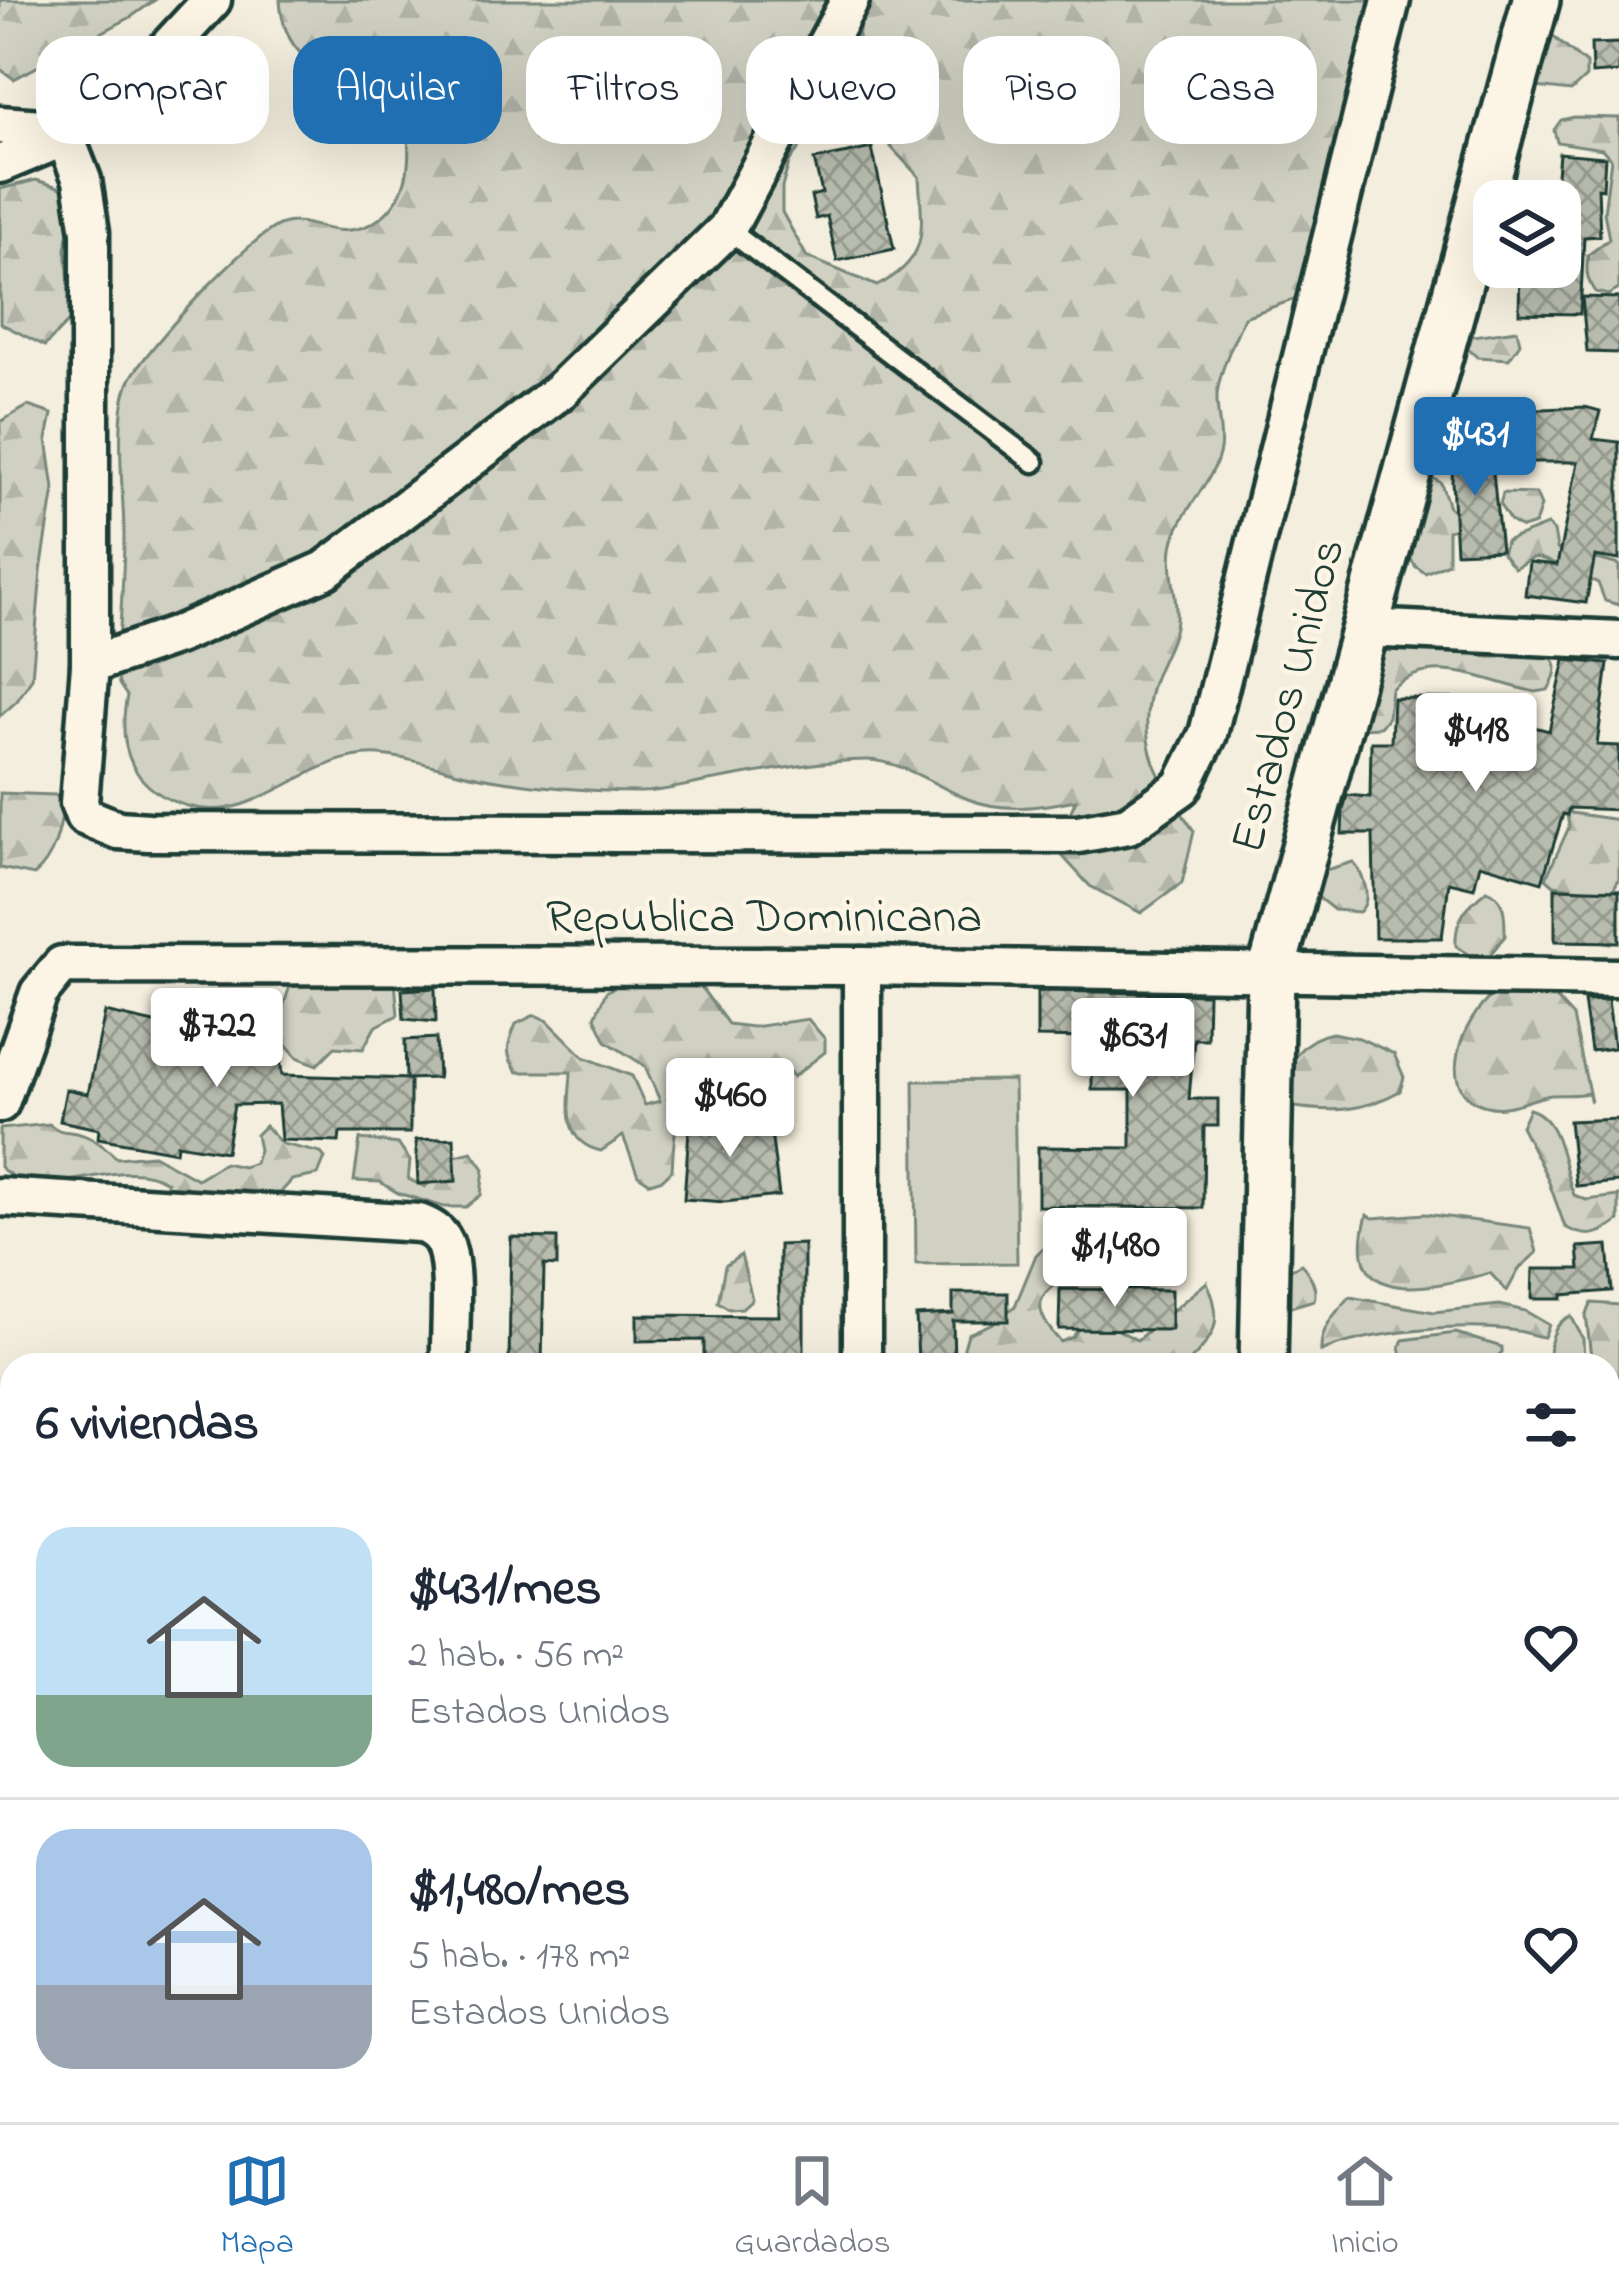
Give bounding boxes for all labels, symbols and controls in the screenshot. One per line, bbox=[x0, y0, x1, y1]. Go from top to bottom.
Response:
chip: Comprar bbox=[36, 36, 269, 144]
chip: Alquilar bbox=[293, 36, 502, 144]
chip: Filtros bbox=[526, 36, 722, 144]
chip: Nuevo bbox=[746, 36, 939, 144]
chip: Piso bbox=[963, 36, 1120, 144]
chip: Casa bbox=[1144, 36, 1317, 144]
map controls bbox=[1473, 180, 1581, 288]
button: layers bbox=[1473, 180, 1581, 288]
pin: $431 bbox=[1404, 397, 1546, 499]
text: $431 bbox=[1441, 407, 1509, 464]
street label: Estados Unidos bbox=[1214, 531, 1366, 861]
pin: $418 bbox=[1405, 693, 1547, 795]
text: $418 bbox=[1443, 703, 1509, 760]
street label: Republica Dominicana bbox=[546, 884, 982, 954]
pin: $722 bbox=[146, 988, 288, 1090]
text: $722 bbox=[178, 998, 256, 1055]
pin: $631 bbox=[1062, 998, 1204, 1100]
text: $631 bbox=[1098, 1008, 1168, 1065]
pin: $460 bbox=[659, 1058, 801, 1160]
text: $460 bbox=[693, 1068, 767, 1125]
pin: $1,480 bbox=[1017, 1208, 1213, 1310]
text: $1,480 bbox=[1070, 1218, 1160, 1275]
text: 6 viviendas bbox=[36, 1388, 259, 1463]
icon: filters bbox=[1518, 1392, 1584, 1458]
text: $431/mes bbox=[408, 1553, 601, 1628]
icon: home bbox=[132, 1575, 276, 1719]
icon: heart bbox=[1518, 1614, 1584, 1680]
text: 2 hab. · 56 m² bbox=[408, 1628, 624, 1685]
text: Estados Unidos bbox=[408, 1685, 670, 1742]
text: $1,480/mes bbox=[408, 1854, 630, 1929]
icon: home bbox=[132, 1877, 276, 2021]
icon: heart bbox=[1518, 1916, 1584, 1982]
text: 5 hab. · 178 m² bbox=[408, 1929, 631, 1986]
text: Estados Unidos bbox=[408, 1986, 670, 2043]
tab: Mapa bbox=[220, 2148, 294, 2268]
tab: Guardados bbox=[734, 2148, 891, 2268]
tab: Inicio bbox=[1331, 2148, 1399, 2268]

